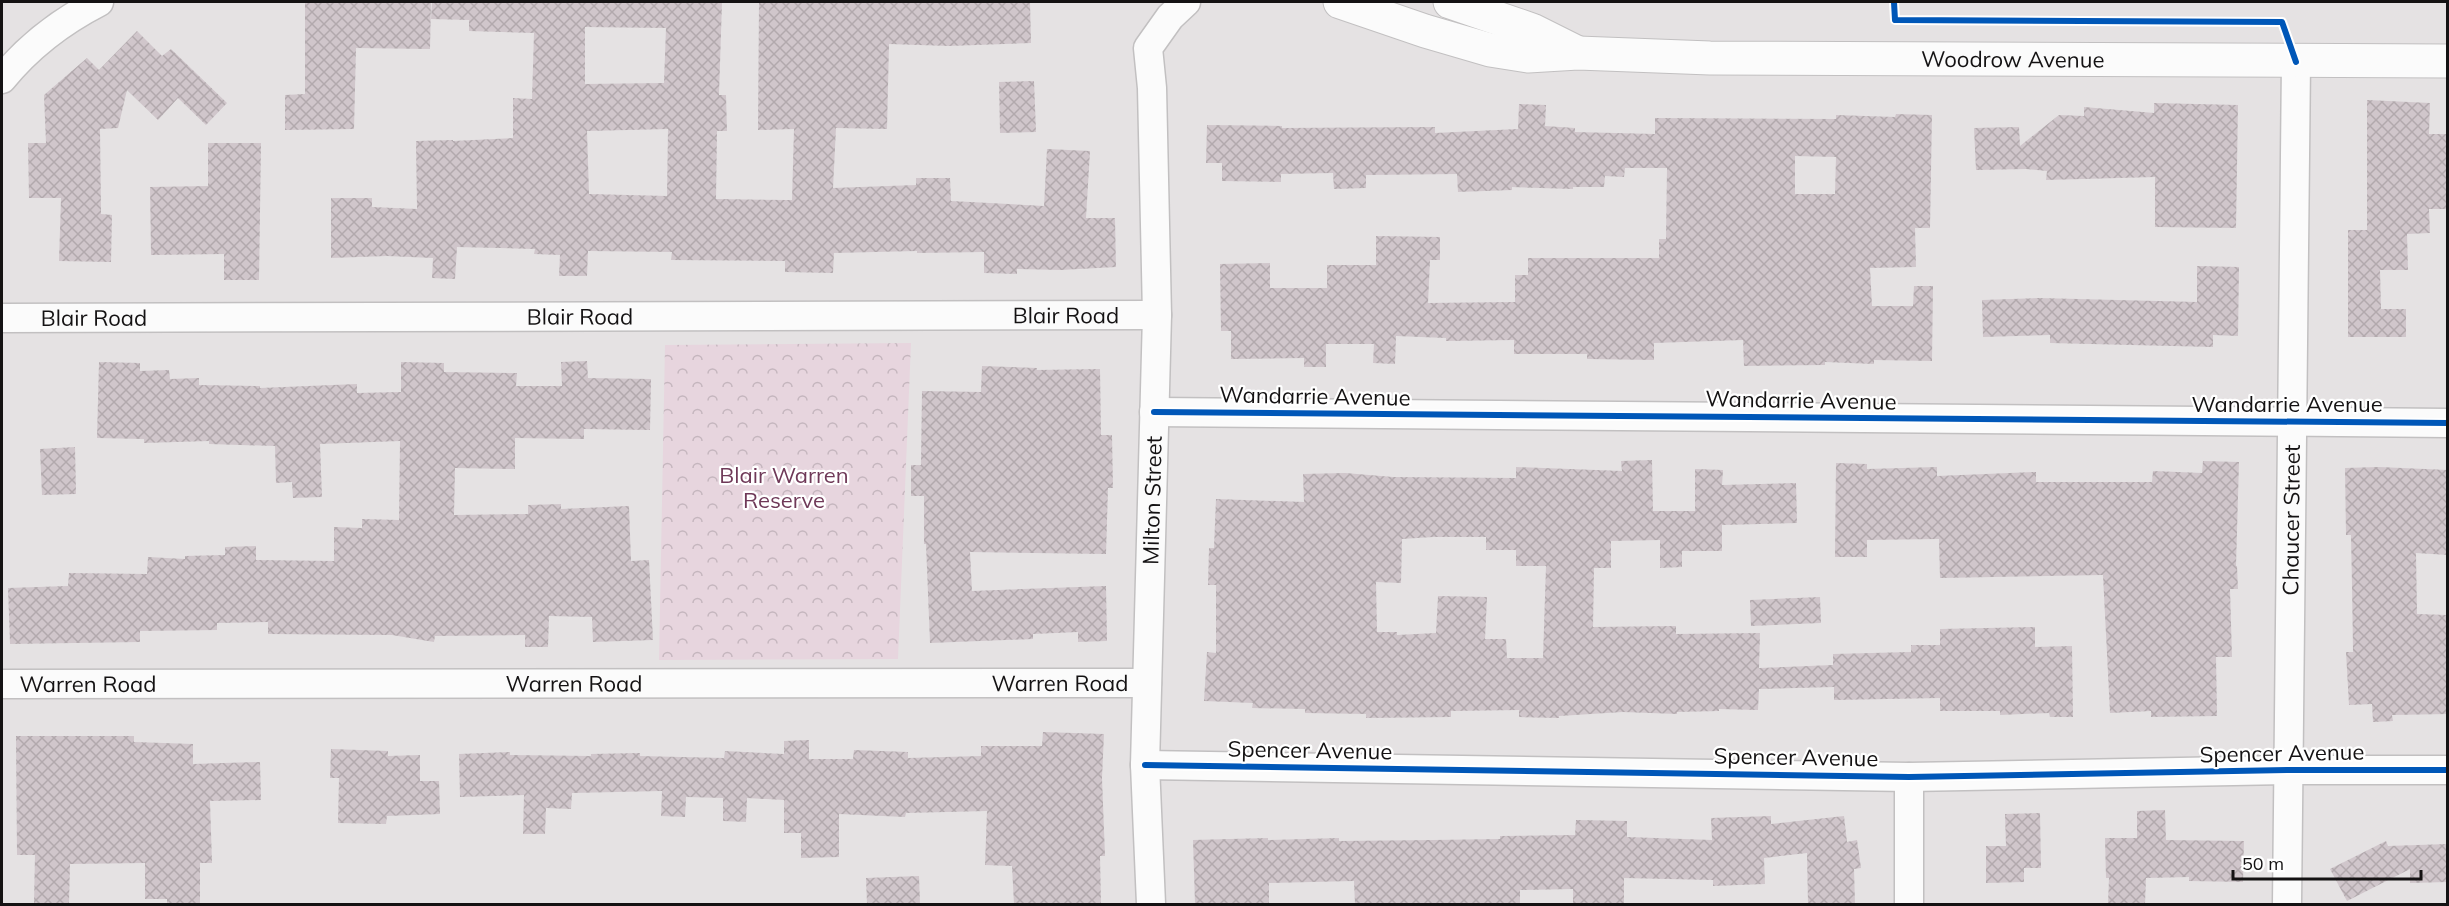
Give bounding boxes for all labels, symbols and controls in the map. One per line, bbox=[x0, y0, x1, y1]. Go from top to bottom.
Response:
street label: Woodrow Avenue bbox=[1921, 45, 2105, 74]
street label: Blair Road bbox=[1013, 301, 1119, 329]
street label: Blair Road bbox=[527, 302, 633, 331]
street label: Blair Road bbox=[41, 304, 147, 332]
street label: Wandarrie Avenue bbox=[1219, 380, 1411, 412]
street label: Wandarrie Avenue bbox=[1705, 384, 1897, 416]
street label: Wandarrie Avenue bbox=[2191, 390, 2383, 418]
street label: Milton Street bbox=[1136, 435, 1168, 565]
street label: Chaucer Street bbox=[2276, 444, 2306, 596]
park label: Blair Warren Reserve bbox=[719, 461, 849, 514]
street label: Warren Road bbox=[506, 669, 642, 698]
street label: Warren Road bbox=[992, 669, 1128, 697]
street label: Warren Road bbox=[20, 670, 156, 698]
street label: Spencer Avenue bbox=[1227, 735, 1393, 765]
street label: Spencer Avenue bbox=[2199, 738, 2365, 768]
street label: Spencer Avenue bbox=[1713, 742, 1879, 772]
scale bar bbox=[2233, 843, 2420, 881]
text: 50 m bbox=[2242, 852, 2284, 875]

